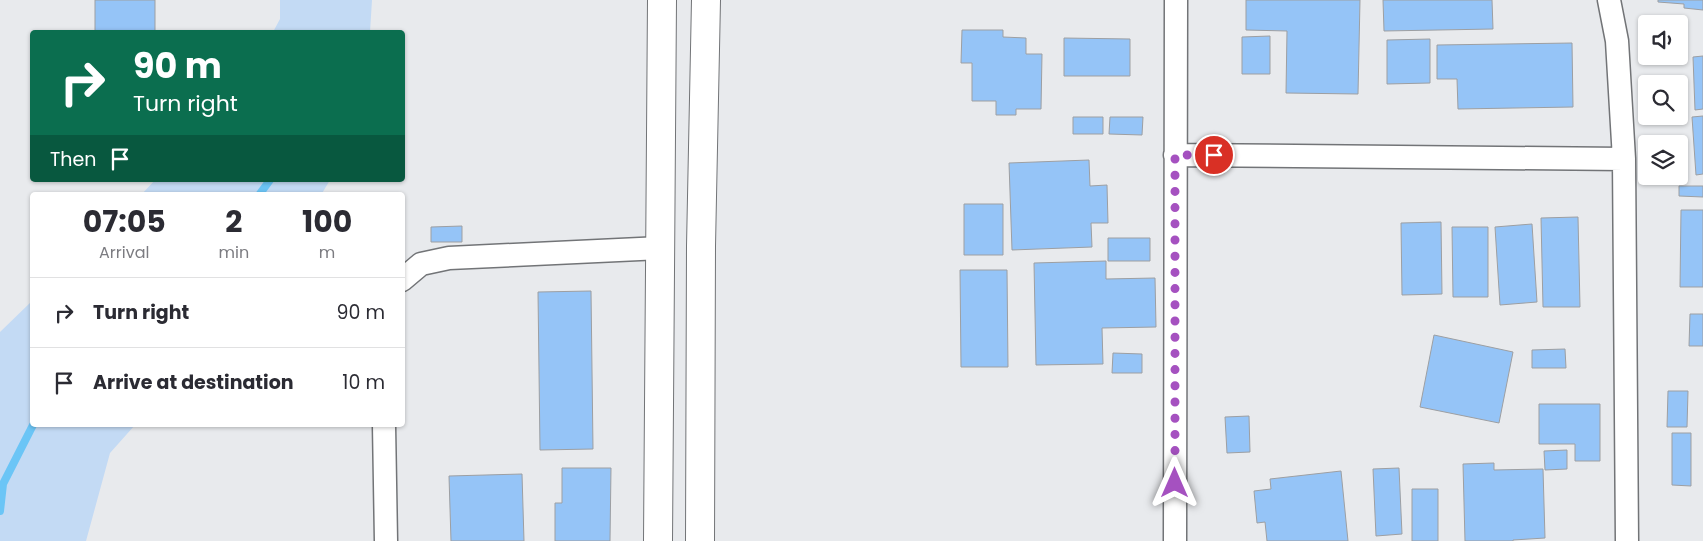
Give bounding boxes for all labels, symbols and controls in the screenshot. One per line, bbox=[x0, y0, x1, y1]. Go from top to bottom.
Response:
map controls bbox=[1638, 15, 1688, 185]
button: sound bbox=[1638, 15, 1688, 65]
text: 90 m bbox=[133, 41, 222, 90]
icon: right bbox=[50, 50, 115, 115]
button: search bbox=[1638, 75, 1688, 125]
text: Turn right bbox=[133, 88, 238, 119]
pin bbox=[1193, 134, 1235, 176]
button: layers bbox=[1638, 135, 1688, 185]
icon: arrive bbox=[1200, 141, 1228, 169]
icon: arrive bbox=[106, 145, 134, 173]
text: Then bbox=[50, 146, 96, 173]
text: 07:05 bbox=[83, 200, 166, 243]
text: 2 bbox=[225, 200, 242, 243]
text: 100 bbox=[302, 200, 352, 243]
text: Arrival bbox=[99, 241, 149, 264]
text: min bbox=[219, 241, 249, 264]
text: m bbox=[319, 241, 335, 264]
icon: right bbox=[50, 299, 78, 327]
text: Turn right bbox=[93, 299, 189, 326]
text: 90 m bbox=[336, 299, 385, 326]
icon: arrive bbox=[50, 369, 78, 397]
text: Arrive at destination bbox=[93, 369, 294, 396]
text: 10 m bbox=[342, 369, 385, 396]
position arrow bbox=[1148, 456, 1200, 508]

